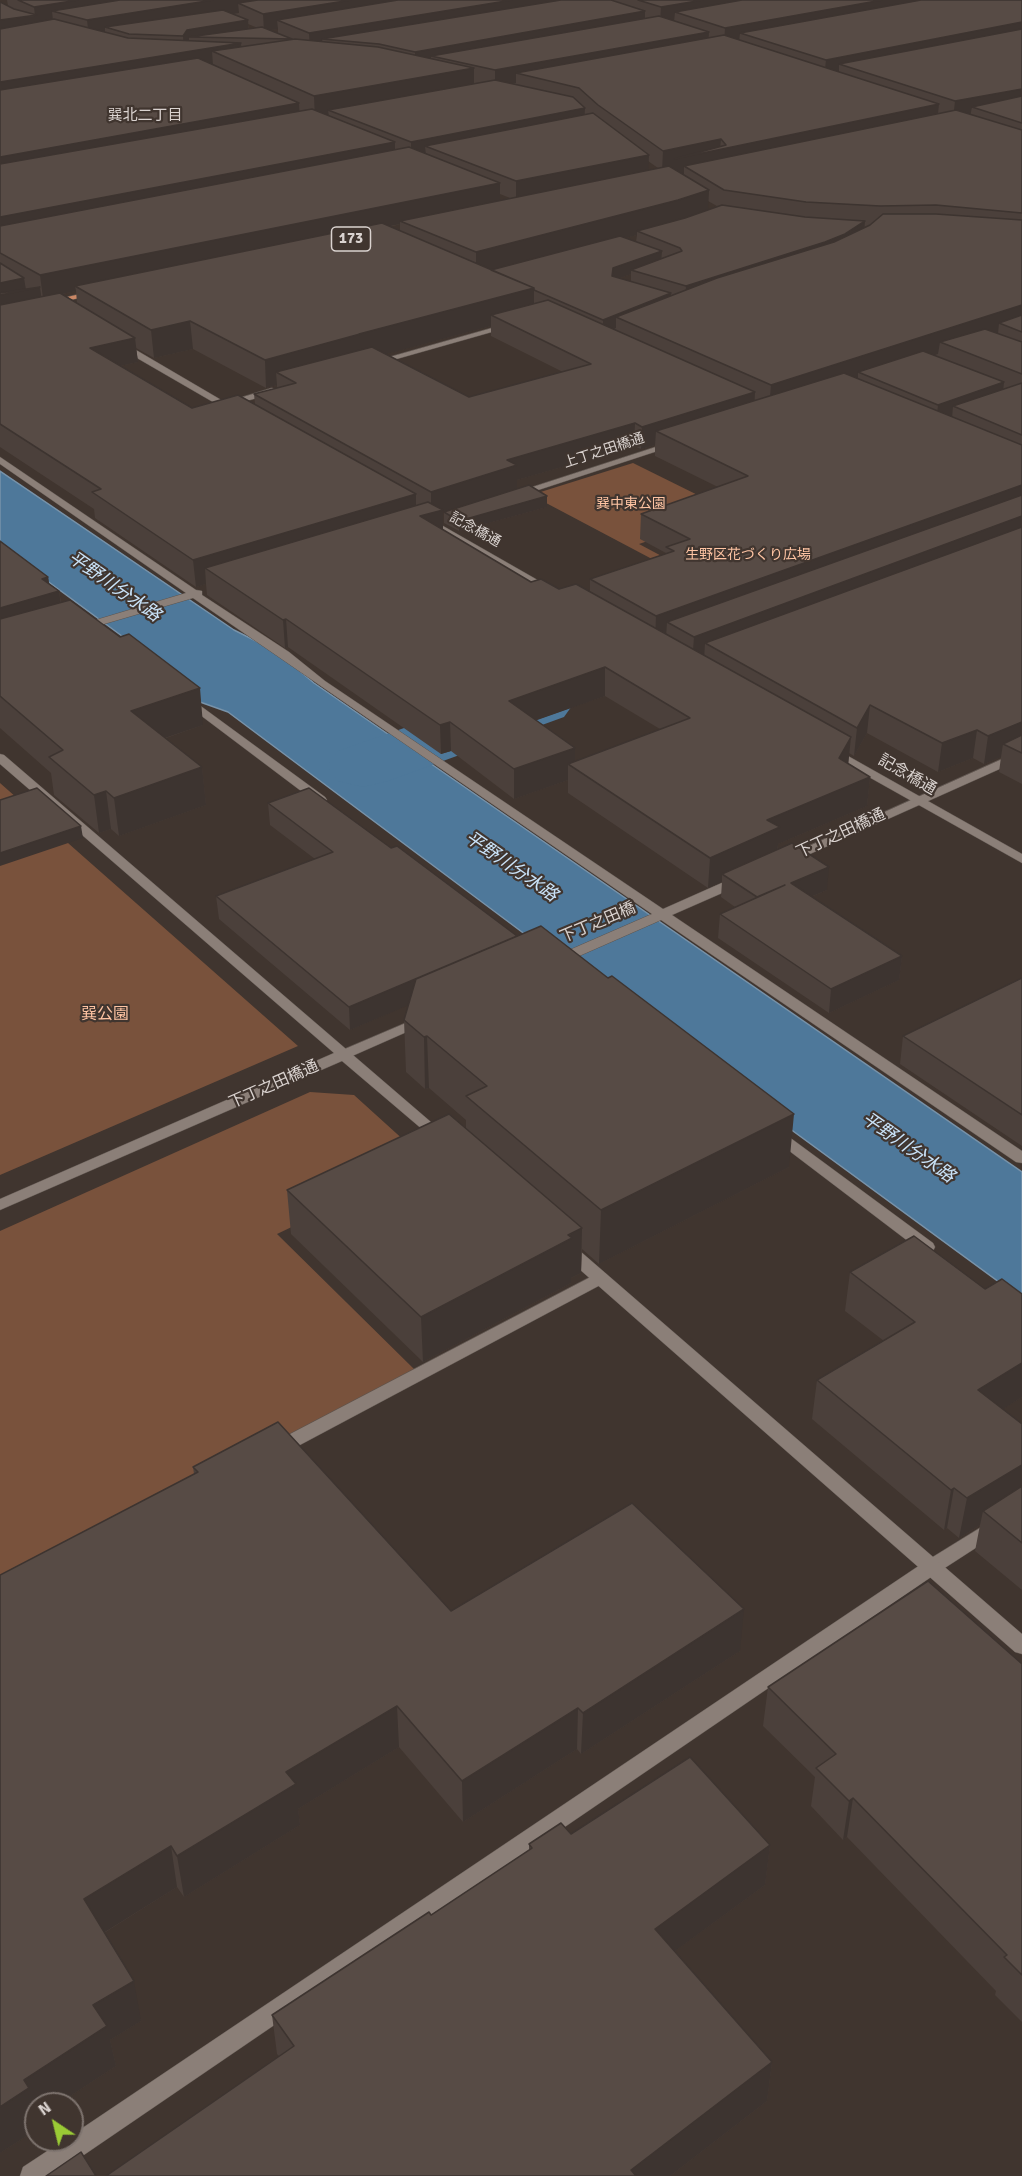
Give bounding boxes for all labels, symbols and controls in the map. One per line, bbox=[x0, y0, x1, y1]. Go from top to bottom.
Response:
district label: 巽北二丁目 bbox=[108, 107, 182, 125]
road number: 173 bbox=[332, 227, 370, 251]
street label: 上丁之田橋通 bbox=[561, 430, 647, 472]
park label: 巽中東公園 bbox=[596, 496, 666, 512]
street label: 記念橋通 bbox=[446, 509, 504, 551]
water label: 平野川分水路 bbox=[64, 547, 164, 627]
park label: 生野区花づくり広場 bbox=[685, 547, 811, 563]
street label: 記念橋通 bbox=[874, 751, 940, 799]
street label: 下丁之田橋通 bbox=[793, 805, 889, 863]
water label: 平野川分水路 bbox=[461, 827, 561, 907]
street label: 下丁之田橋 bbox=[557, 899, 639, 947]
park label: 巽公園 bbox=[81, 1005, 129, 1025]
street label: 下丁之田橋通 bbox=[226, 1057, 322, 1113]
water label: 平野川分水路 bbox=[858, 1108, 958, 1188]
north arrow bbox=[24, 2092, 84, 2152]
text: N bbox=[35, 2098, 55, 2120]

